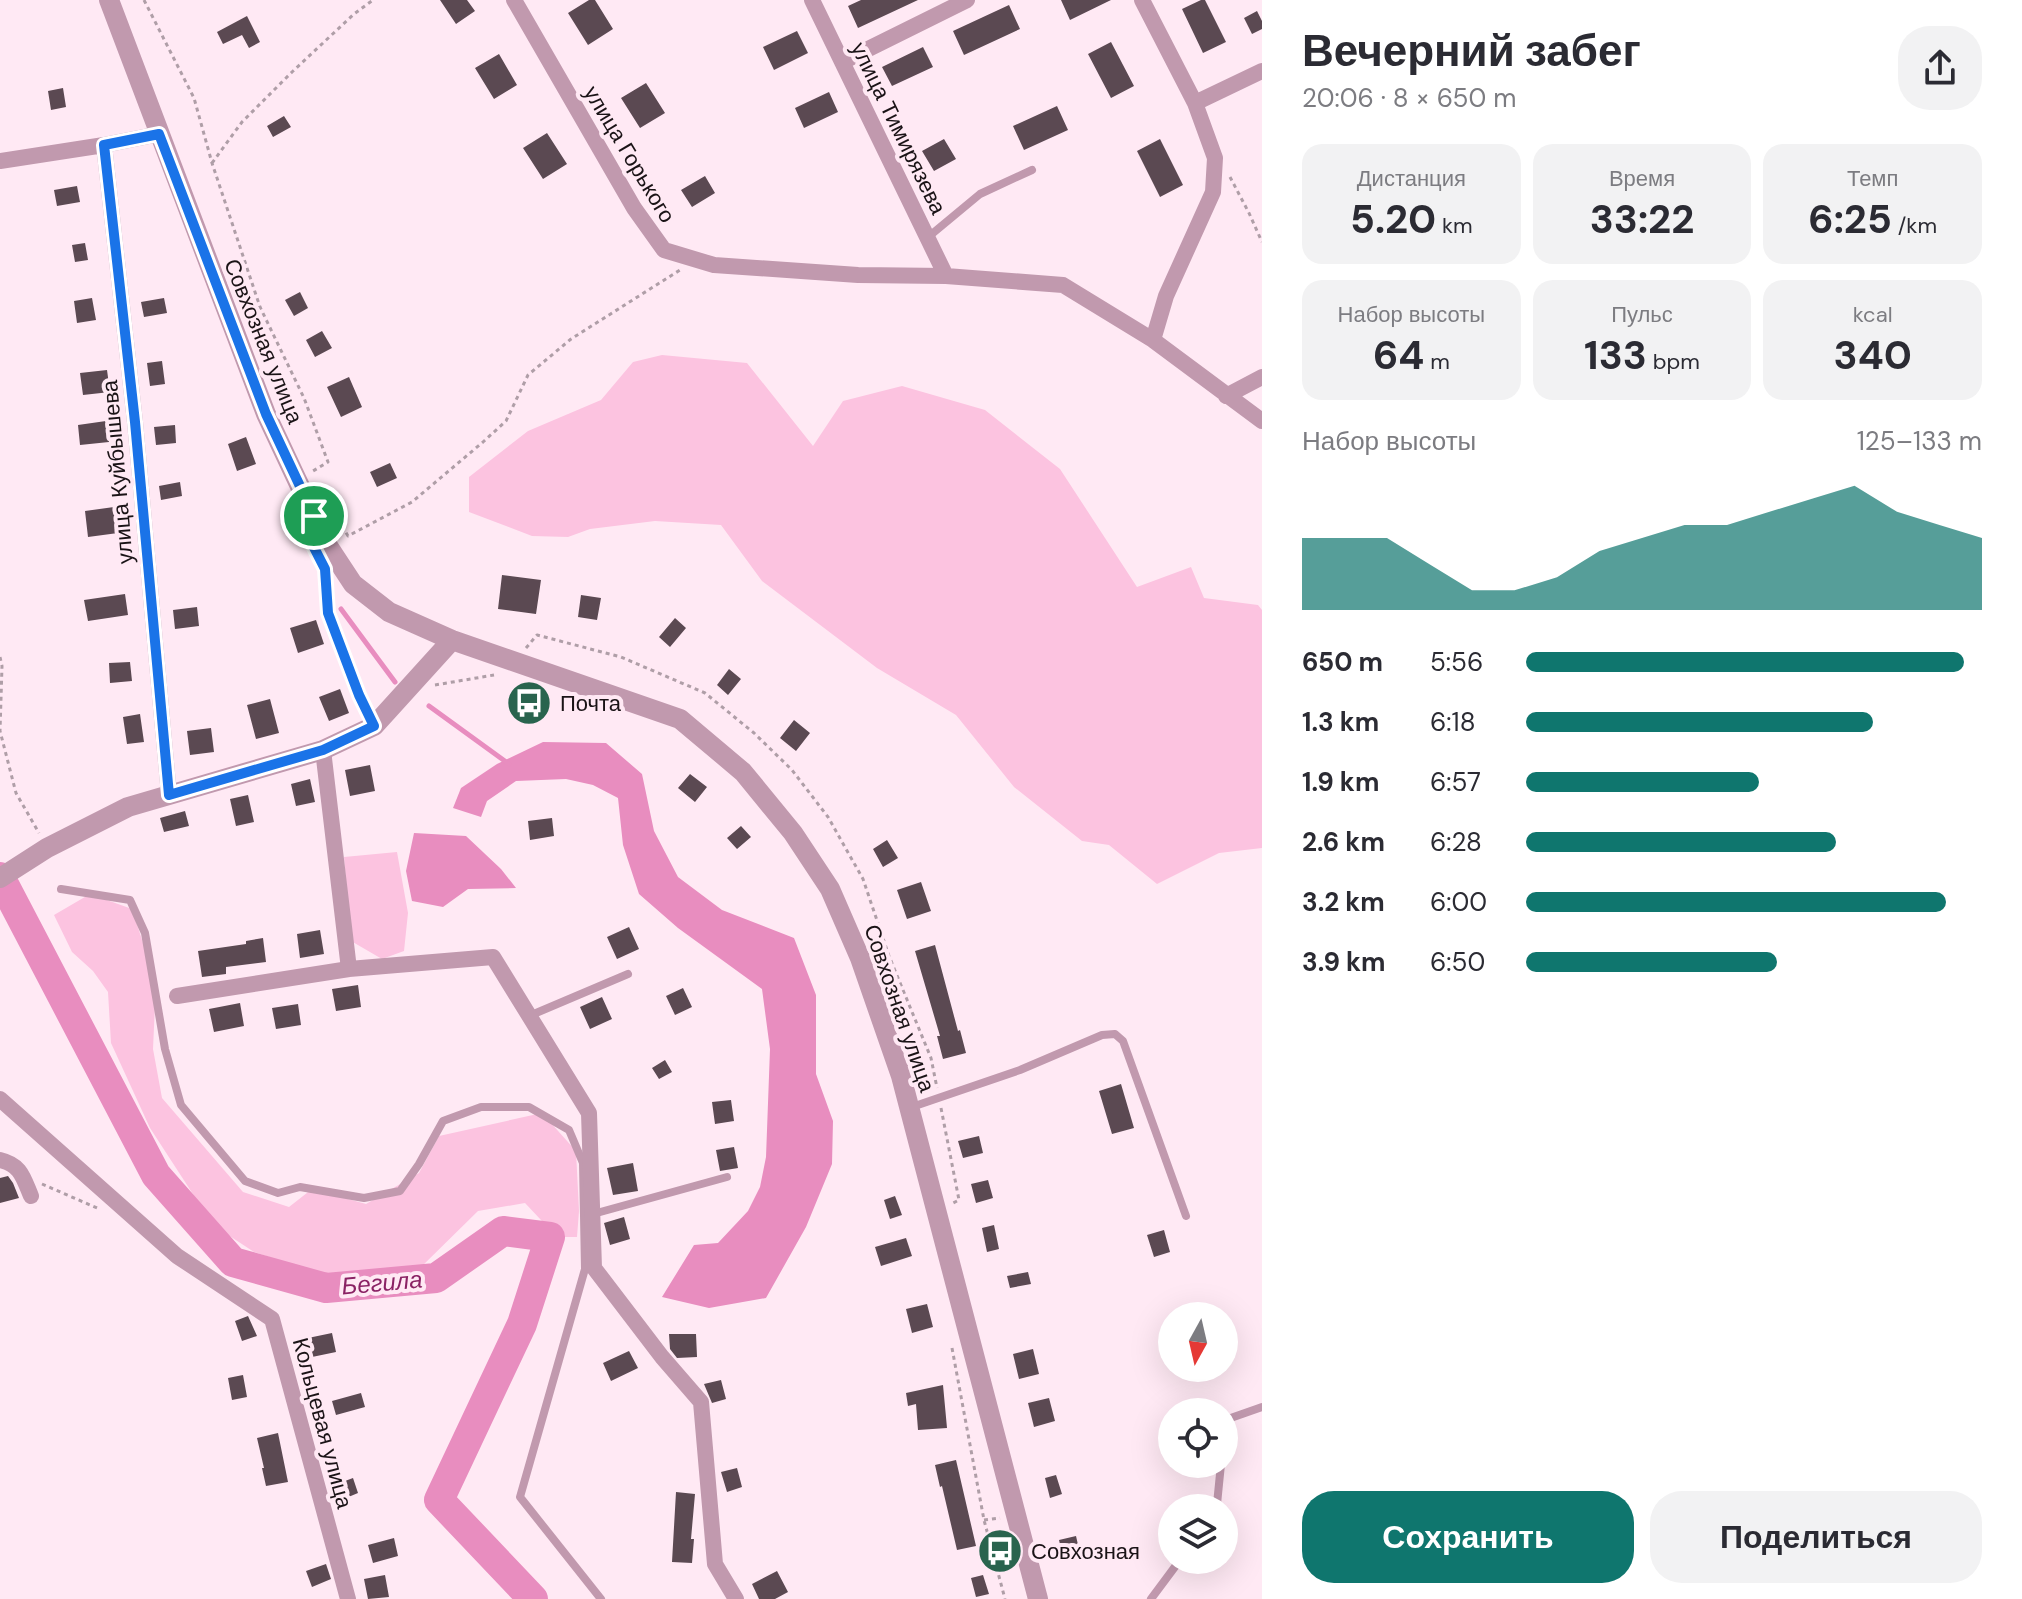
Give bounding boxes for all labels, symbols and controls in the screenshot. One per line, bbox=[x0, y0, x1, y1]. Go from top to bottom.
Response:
text: Вечерний забег bbox=[1302, 22, 1641, 80]
button: share bbox=[1898, 26, 1982, 110]
street label: улица Тимирязева bbox=[844, 37, 953, 220]
street label: улица Горького bbox=[577, 81, 682, 228]
text: 20:06 · 8 × 650 m bbox=[1302, 81, 1516, 115]
text: Дистанция bbox=[1357, 164, 1466, 193]
text: Время bbox=[1609, 164, 1675, 193]
text: Темп bbox=[1847, 164, 1898, 193]
text: 5.20 bbox=[1350, 193, 1436, 245]
text: 33:22 bbox=[1590, 193, 1694, 245]
text: 6:25 bbox=[1808, 193, 1892, 245]
text: km bbox=[1436, 211, 1473, 240]
text: /km bbox=[1892, 211, 1937, 240]
street label: Совхозная улица bbox=[217, 254, 310, 429]
text: Набор высоты bbox=[1338, 300, 1485, 329]
text: Пульс bbox=[1611, 300, 1673, 329]
text: kcal bbox=[1853, 300, 1893, 329]
text: 64 bbox=[1373, 329, 1424, 381]
text: 133 bbox=[1584, 329, 1647, 381]
text: 340 bbox=[1834, 329, 1912, 381]
text: m bbox=[1424, 347, 1450, 376]
text: bpm bbox=[1647, 347, 1700, 376]
street label: улица Куйбышева bbox=[95, 378, 140, 565]
text: Набор высоты bbox=[1302, 424, 1476, 458]
text: 125–133 m bbox=[1857, 424, 1982, 458]
pin bbox=[280, 482, 348, 550]
icon: arrive bbox=[292, 494, 336, 538]
text: 650 m bbox=[1302, 645, 1383, 679]
text: 5:56 bbox=[1430, 645, 1483, 679]
bus stop icon: Почта bbox=[505, 679, 553, 727]
place label: Почта bbox=[560, 689, 622, 718]
text: 1.3 km bbox=[1302, 705, 1379, 739]
text: 6:18 bbox=[1430, 705, 1476, 739]
text: 1.9 km bbox=[1302, 765, 1379, 799]
text: 6:57 bbox=[1430, 765, 1481, 799]
text: 2.6 km bbox=[1302, 825, 1385, 859]
text: 6:28 bbox=[1430, 825, 1482, 859]
text: 3.2 km bbox=[1302, 885, 1385, 919]
text: 6:00 bbox=[1430, 885, 1487, 919]
street label: Совхозная улица bbox=[857, 921, 942, 1096]
text: 3.9 km bbox=[1302, 945, 1386, 979]
text: 6:50 bbox=[1430, 945, 1485, 979]
water label: Бегила bbox=[340, 1264, 424, 1301]
north arrow bbox=[1158, 1302, 1238, 1382]
map controls bbox=[1158, 1302, 1238, 1574]
street label: Кольцевая улица bbox=[286, 1335, 359, 1512]
button: locate bbox=[1158, 1398, 1238, 1478]
button: Сохранить bbox=[1302, 1491, 1634, 1583]
button: Поделиться bbox=[1650, 1491, 1982, 1583]
button: layers bbox=[1158, 1494, 1238, 1574]
bus stop icon: Совхозная bbox=[976, 1527, 1024, 1575]
place label: Совхозная bbox=[1031, 1537, 1140, 1566]

